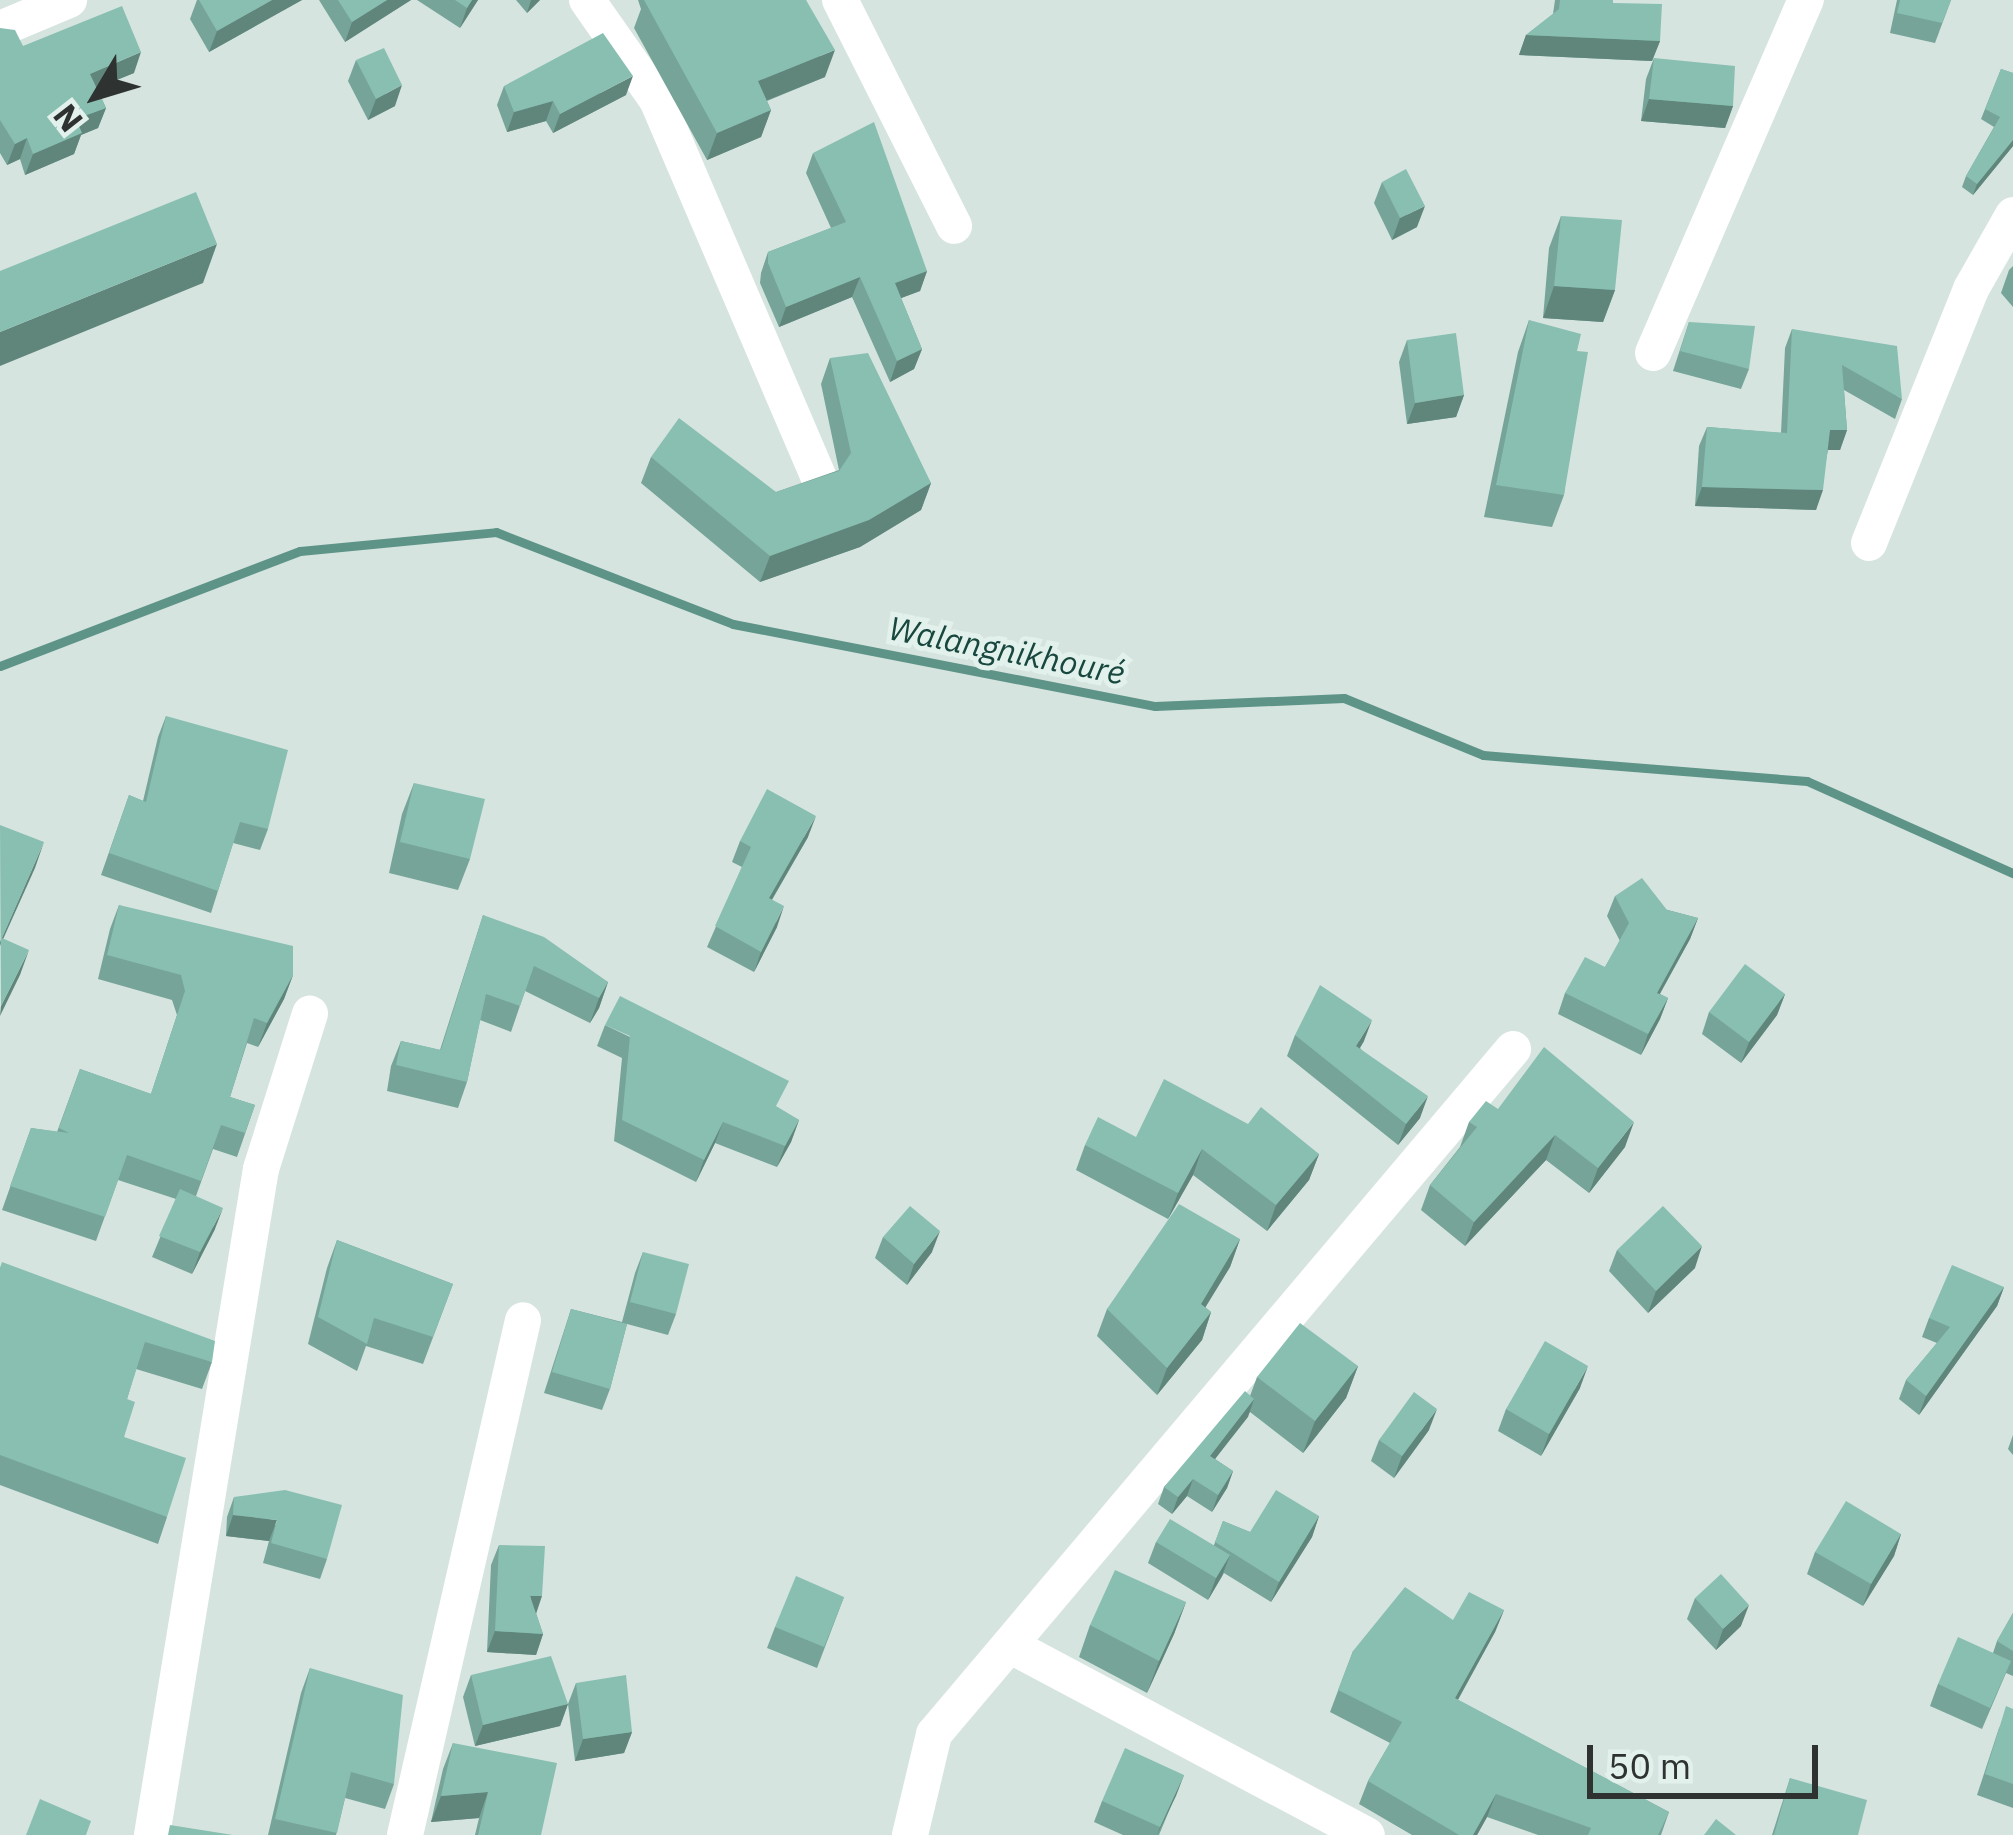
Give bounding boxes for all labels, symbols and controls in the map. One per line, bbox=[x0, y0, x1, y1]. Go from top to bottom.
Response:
north arrow bbox=[36, 36, 156, 156]
text: N bbox=[43, 96, 92, 141]
water label: Walangnikhouré bbox=[886, 608, 1128, 692]
scale bar bbox=[1593, 1721, 1824, 1795]
text: 50 m bbox=[1608, 1742, 1691, 1789]

